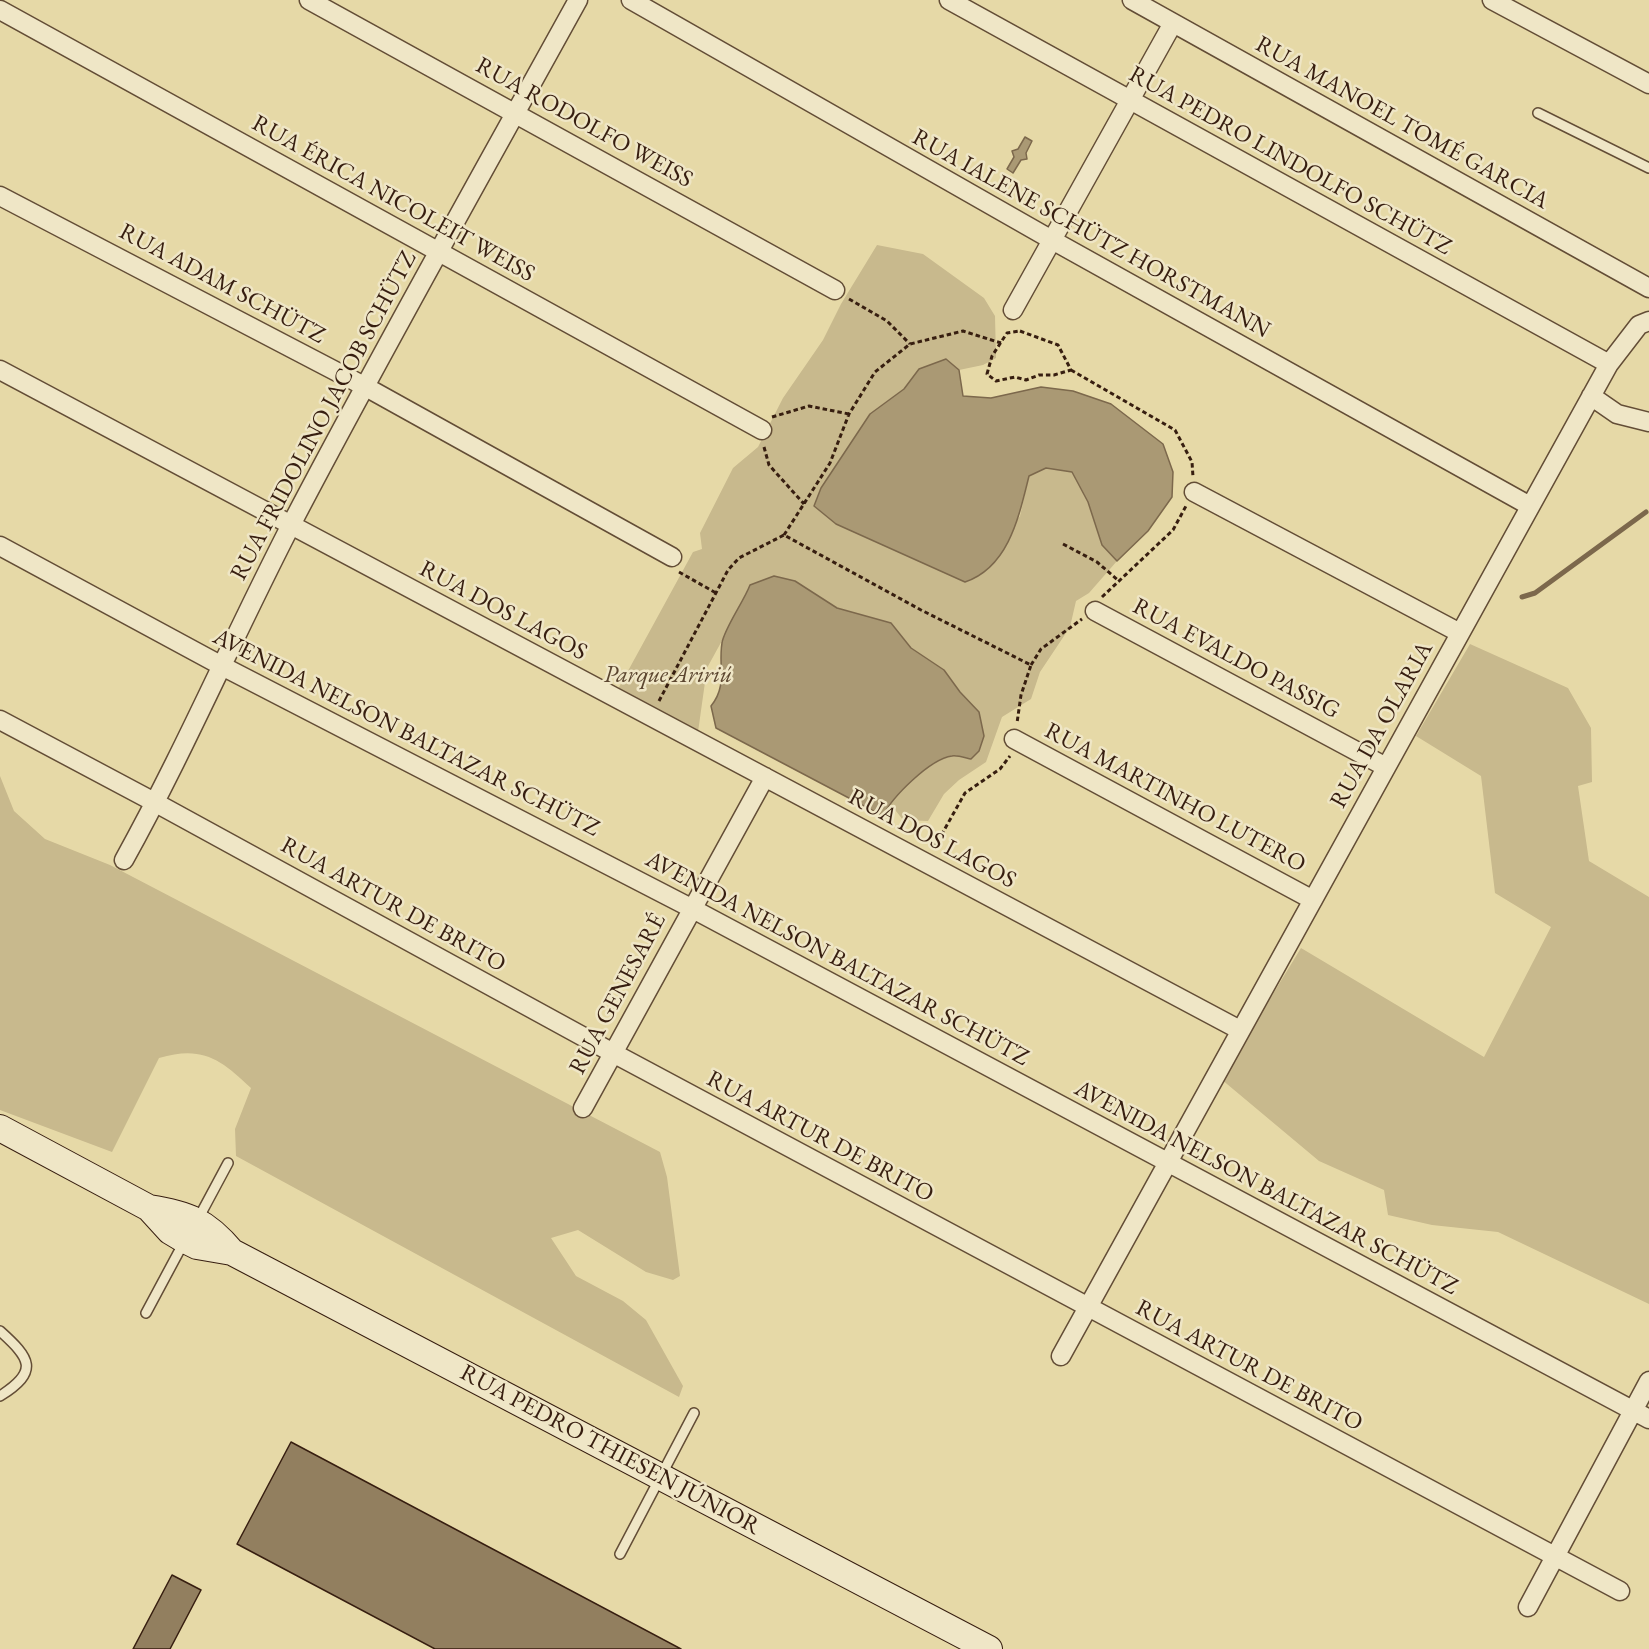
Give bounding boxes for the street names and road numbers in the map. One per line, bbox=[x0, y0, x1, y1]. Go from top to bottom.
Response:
street label: RUA MANOEL TOMÉ GARCIA bbox=[1250, 30, 1554, 216]
street label: RUA RODOLFO WEISS bbox=[471, 51, 697, 195]
street label: RUA PEDRO LINDOLFO SCHÜTZ bbox=[1124, 60, 1456, 262]
street label: RUA ÉRICA NICOLEIT WEISS bbox=[247, 109, 539, 289]
street label: RUA IALENE SCHÜTZ HORSTMANN bbox=[907, 123, 1275, 345]
street label: RUA ADAM SCHÜTZ bbox=[114, 217, 330, 351]
street label: RUA FRIDOLINO JACOB SCHÜTZ bbox=[225, 246, 423, 586]
street label: RUA DOS LAGOS bbox=[414, 555, 592, 667]
street label: RUA EVALDO PASSIG bbox=[1128, 592, 1344, 726]
street label: AVENIDA NELSON BALTAZAR SCHÜTZ bbox=[208, 623, 604, 843]
street label: RUA DA OLARIA bbox=[1324, 637, 1440, 813]
street label: RUA MARTINHO LUTERO bbox=[1039, 717, 1311, 879]
street label: RUA DOS LAGOS bbox=[843, 783, 1021, 895]
street label: RUA ARTUR DE BRITO bbox=[275, 831, 511, 979]
street label: AVENIDA NELSON BALTAZAR SCHÜTZ bbox=[640, 845, 1034, 1073]
street label: RUA GENESARÉ bbox=[563, 909, 673, 1079]
street label: RUA ARTUR DE BRITO bbox=[702, 1065, 938, 1209]
street label: AVENIDA NELSON BALTAZAR SCHÜTZ bbox=[1069, 1074, 1463, 1302]
street label: RUA ARTUR DE BRITO bbox=[1131, 1294, 1367, 1438]
street label: RUA PEDRO THIESEN JÚNIOR bbox=[455, 1359, 765, 1541]

